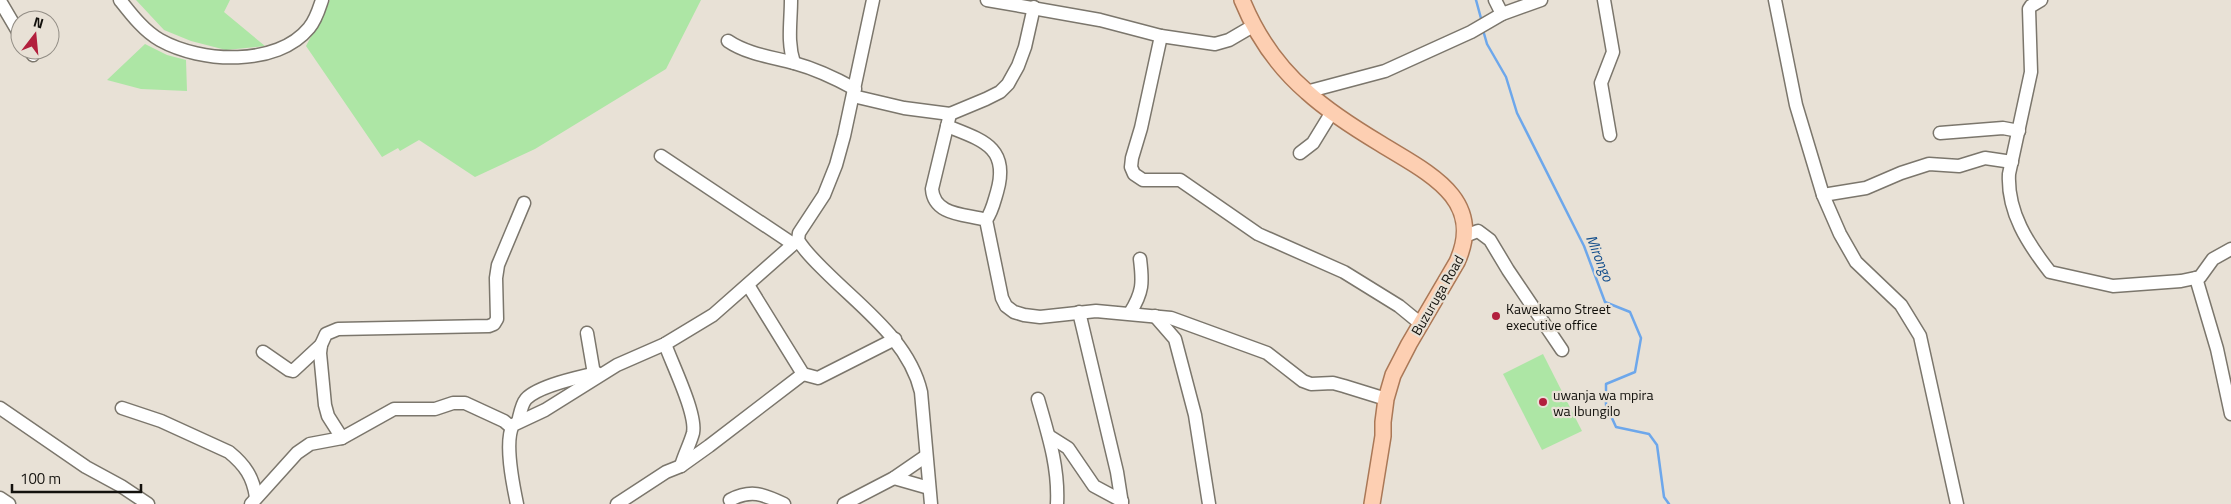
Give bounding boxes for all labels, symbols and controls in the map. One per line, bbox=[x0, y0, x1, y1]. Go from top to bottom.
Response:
north arrow bbox=[10, 10, 60, 60]
text: N bbox=[31, 11, 46, 33]
water label: Mirongo bbox=[1580, 231, 1620, 285]
street label: Buzuruga Road bbox=[1405, 251, 1469, 339]
place label: Kawekamo Street executive office bbox=[1506, 298, 1611, 335]
marker: Kawekamo Street executive office bbox=[1490, 310, 1502, 322]
place label: uwanja wa mpira wa Ibungilo bbox=[1553, 384, 1653, 421]
marker: uwanja wa mpira wa Ibungilo bbox=[1537, 396, 1549, 408]
scale bar bbox=[12, 462, 141, 494]
text: 100 m bbox=[20, 467, 61, 490]

